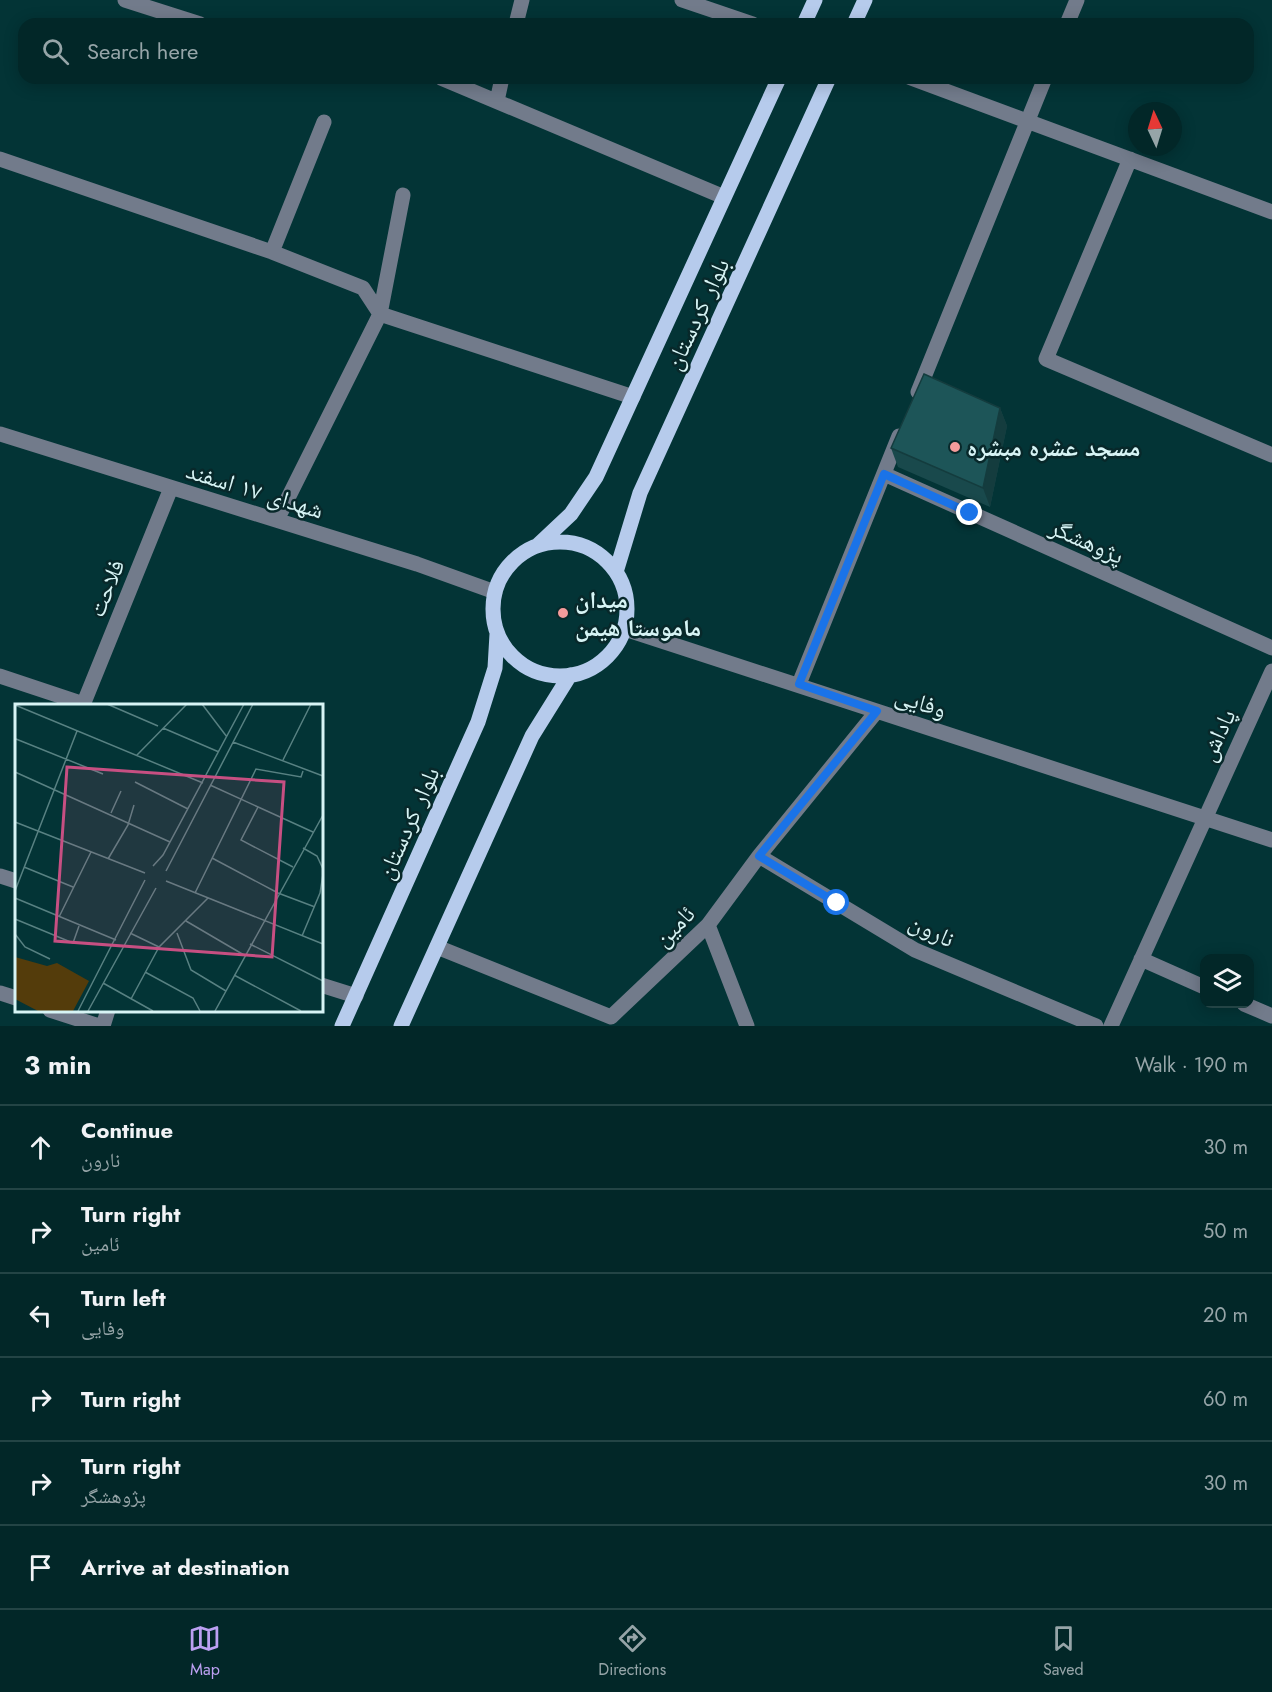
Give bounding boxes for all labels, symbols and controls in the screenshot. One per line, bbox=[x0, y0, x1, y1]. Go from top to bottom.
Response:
search box bbox=[18, 18, 1254, 84]
icon: search bbox=[39, 35, 72, 68]
text: Search here bbox=[87, 35, 198, 67]
north arrow bbox=[1128, 102, 1182, 156]
street label: بلوار کردستان bbox=[656, 252, 738, 376]
place label: مسجد عشره مبشره bbox=[967, 430, 1140, 465]
marker: مسجد عشره مبشره bbox=[948, 440, 962, 454]
street label: شهدای ۱۷ اسفند bbox=[182, 453, 328, 527]
route end bbox=[956, 499, 982, 525]
street label: پژوهشگر bbox=[1043, 509, 1130, 573]
street label: فلاحت bbox=[79, 554, 133, 622]
place label: میدان ماموستا هیمن bbox=[575, 582, 701, 645]
marker: میدان ماموستا هیمن bbox=[556, 606, 570, 620]
street label: وفایی bbox=[891, 677, 951, 727]
street label: پاداش bbox=[1190, 703, 1244, 767]
inset map bbox=[15, 704, 322, 1011]
street label: بلوار کردستان bbox=[368, 761, 448, 885]
route start bbox=[823, 889, 849, 915]
street label: ئامین bbox=[645, 897, 703, 955]
street label: نارون bbox=[903, 904, 961, 956]
map controls bbox=[1200, 954, 1254, 1008]
button: layers bbox=[1200, 954, 1254, 1008]
text: 3 min bbox=[24, 1046, 91, 1084]
text: Walk · 190 m bbox=[1135, 1051, 1248, 1080]
text: Continue bbox=[81, 1114, 173, 1146]
icon: ahead bbox=[24, 1131, 57, 1164]
text: 30 m bbox=[1203, 1133, 1248, 1162]
text: نارون bbox=[81, 1146, 120, 1175]
text: Turn right bbox=[81, 1198, 181, 1230]
icon: right bbox=[24, 1215, 57, 1248]
text: 50 m bbox=[1203, 1217, 1248, 1246]
text: ئامین bbox=[81, 1230, 120, 1259]
text: Turn left bbox=[81, 1282, 166, 1314]
icon: left bbox=[24, 1299, 57, 1332]
text: 20 m bbox=[1203, 1301, 1248, 1330]
text: وفایی bbox=[81, 1314, 124, 1343]
icon: right bbox=[24, 1383, 57, 1416]
text: Turn right bbox=[81, 1383, 181, 1415]
text: 60 m bbox=[1203, 1385, 1248, 1414]
text: Turn right bbox=[81, 1450, 181, 1482]
icon: right bbox=[24, 1467, 57, 1500]
text: 30 m bbox=[1203, 1469, 1248, 1498]
text: پژوهشگر bbox=[81, 1482, 146, 1511]
icon: arrive bbox=[24, 1551, 57, 1584]
text: Arrive at destination bbox=[81, 1551, 290, 1583]
tab: Map bbox=[188, 1622, 221, 1681]
tab: Directions bbox=[598, 1622, 666, 1681]
tab: Saved bbox=[1043, 1622, 1084, 1681]

